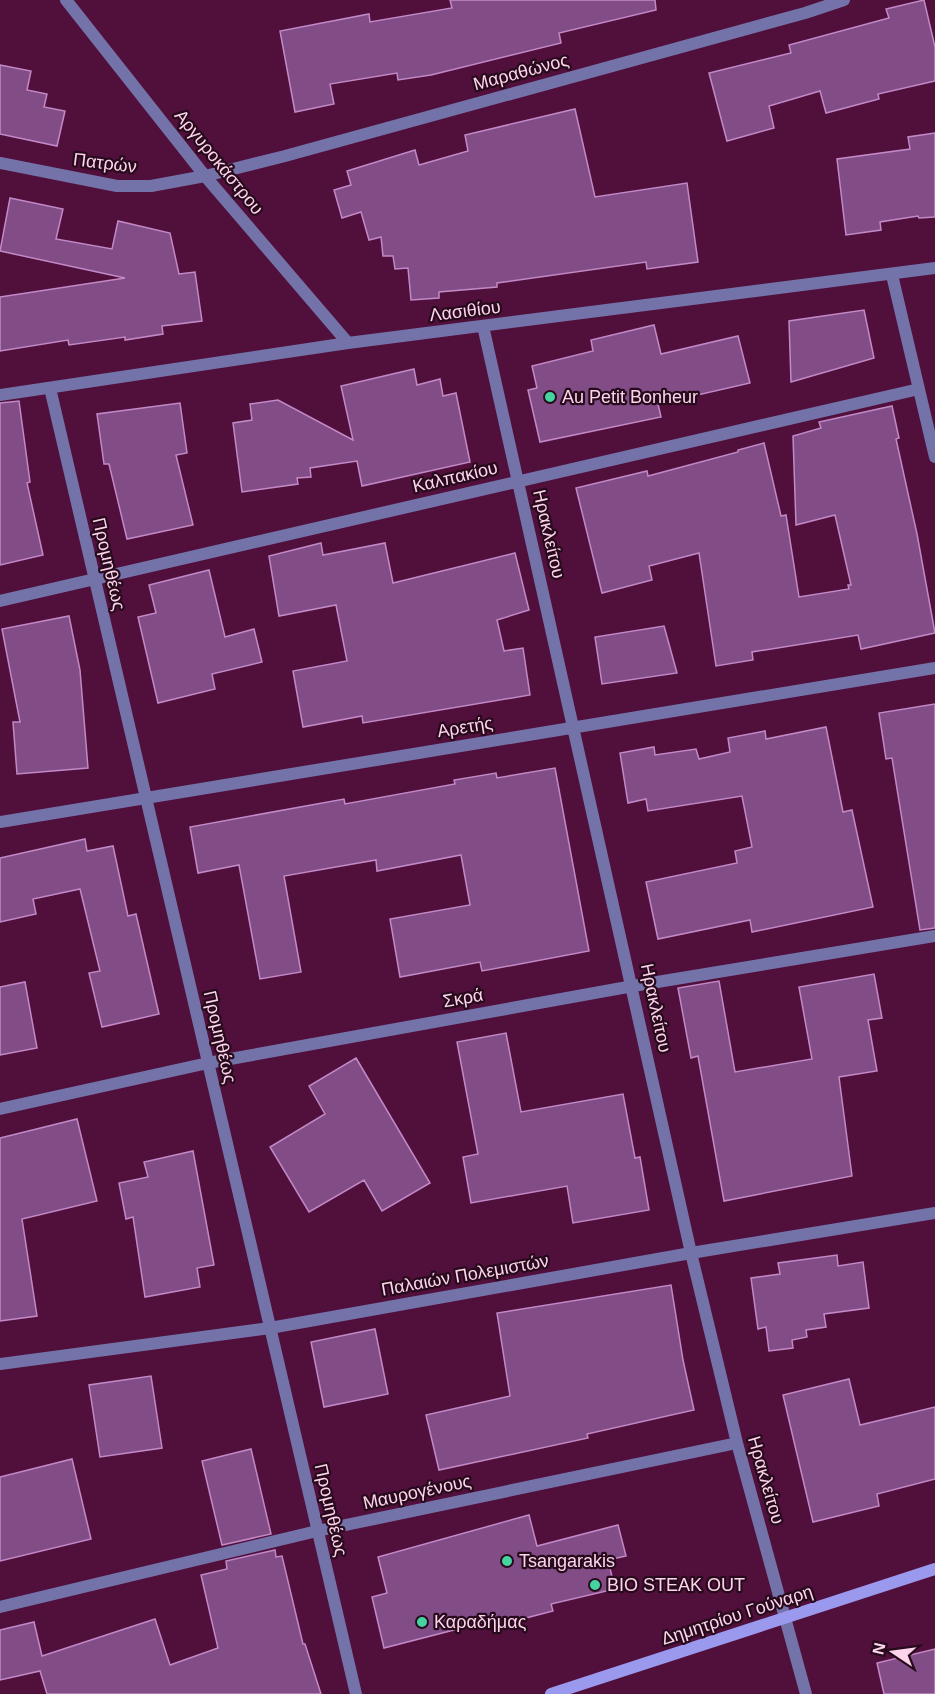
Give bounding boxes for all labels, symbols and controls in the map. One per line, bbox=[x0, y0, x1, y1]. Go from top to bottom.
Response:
street label: Μαραθώνος bbox=[471, 50, 571, 94]
street label: Αργυροκάστρου bbox=[171, 106, 267, 218]
street label: Πατρών bbox=[72, 149, 138, 177]
street label: Λασιθίου bbox=[428, 297, 502, 325]
place label: Au Petit Bonheur bbox=[562, 387, 698, 407]
marker: Au Petit Bonheur bbox=[543, 390, 557, 404]
street label: Καλπακίου bbox=[411, 458, 499, 496]
street label: Ηρακλείτου bbox=[529, 488, 569, 580]
street label: Προμηθέως bbox=[89, 516, 129, 613]
street label: Αρετής bbox=[436, 713, 495, 741]
street label: Ηρακλείτου bbox=[637, 962, 675, 1054]
street label: Σκρά bbox=[441, 985, 485, 1011]
street label: Προμηθέως bbox=[200, 989, 240, 1086]
street label: Παλαιών Πολεμιστών bbox=[380, 1250, 550, 1300]
street label: Ηρακλείτου bbox=[744, 1434, 788, 1526]
street label: Προμηθέως bbox=[311, 1462, 351, 1559]
street label: Μαυρογένους bbox=[361, 1471, 473, 1513]
place label: Tsangarakis bbox=[519, 1551, 615, 1571]
marker: Tsangarakis bbox=[500, 1554, 514, 1568]
place label: BIO STEAK OUT bbox=[607, 1575, 745, 1595]
marker: BIO STEAK OUT bbox=[588, 1578, 602, 1592]
street label: Δημητρίου Γούναρη bbox=[659, 1581, 815, 1649]
place label: Καραδήμας bbox=[434, 1612, 527, 1632]
marker: Καραδήμας bbox=[415, 1615, 429, 1629]
north arrow bbox=[863, 1622, 923, 1682]
text: N bbox=[869, 1641, 888, 1656]

